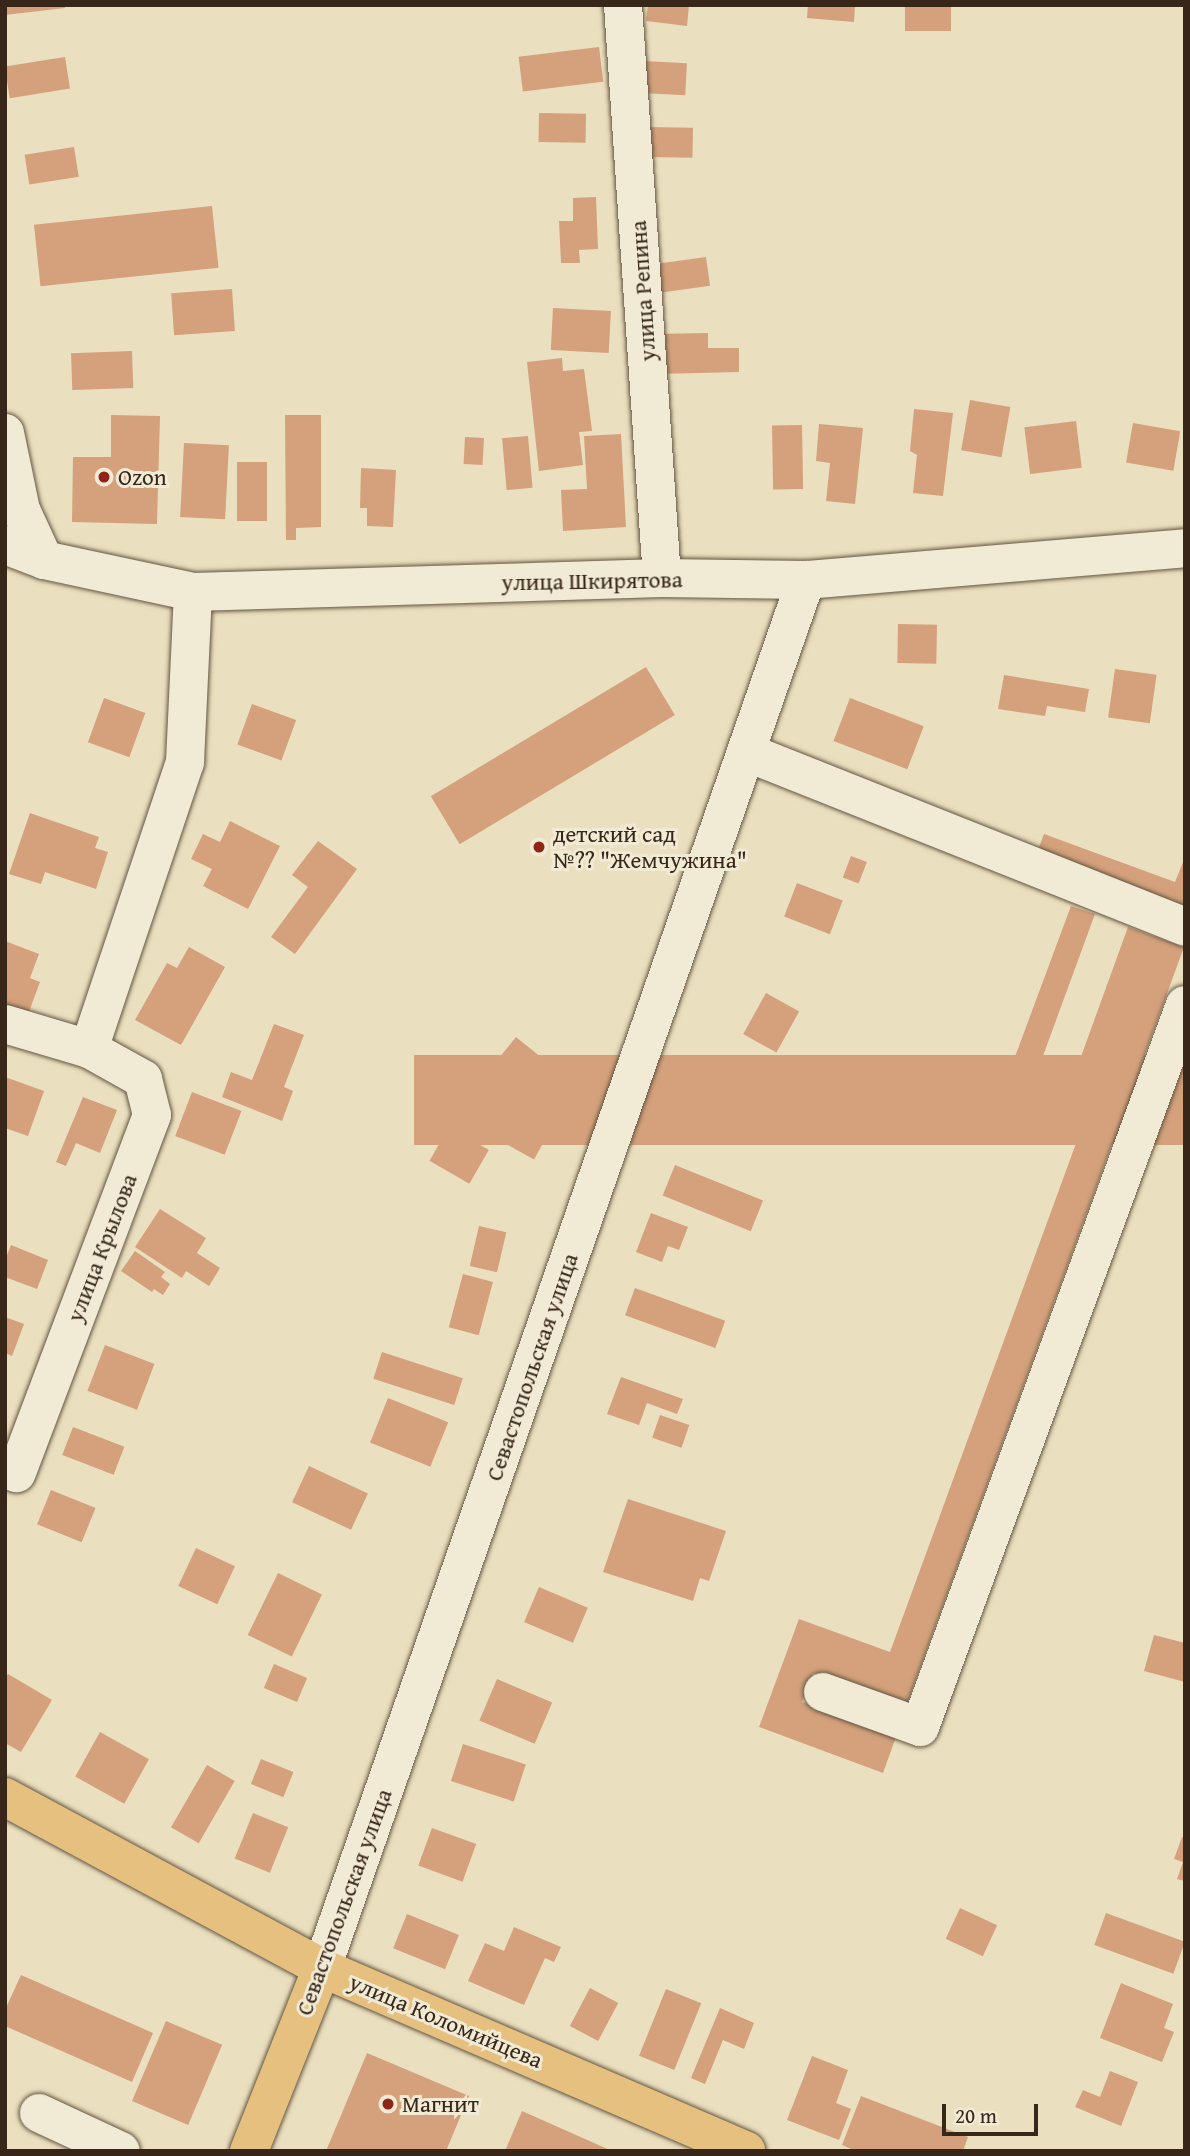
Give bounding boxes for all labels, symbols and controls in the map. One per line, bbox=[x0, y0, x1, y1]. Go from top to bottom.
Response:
street label: улица Репина bbox=[624, 220, 662, 362]
place label: Ozon bbox=[118, 463, 167, 491]
marker: Ozon bbox=[96, 469, 112, 485]
street label: улица Шкирятова bbox=[501, 566, 683, 596]
place label: детский сад №?? "Жемчужина" bbox=[553, 820, 747, 874]
marker: детский сад №?? "Жемчужина" bbox=[531, 839, 547, 855]
street label: улица Крылова bbox=[61, 1170, 143, 1326]
street label: Севастопольская улица bbox=[480, 1250, 584, 1484]
street label: Севастопольская улица bbox=[290, 1785, 398, 2019]
street label: улица Коломийцева bbox=[345, 1968, 547, 2074]
place label: Магнит bbox=[402, 2090, 479, 2118]
scale bar bbox=[945, 2090, 1041, 2134]
marker: Магнит bbox=[380, 2096, 396, 2112]
text: 20 m bbox=[955, 2100, 997, 2131]

